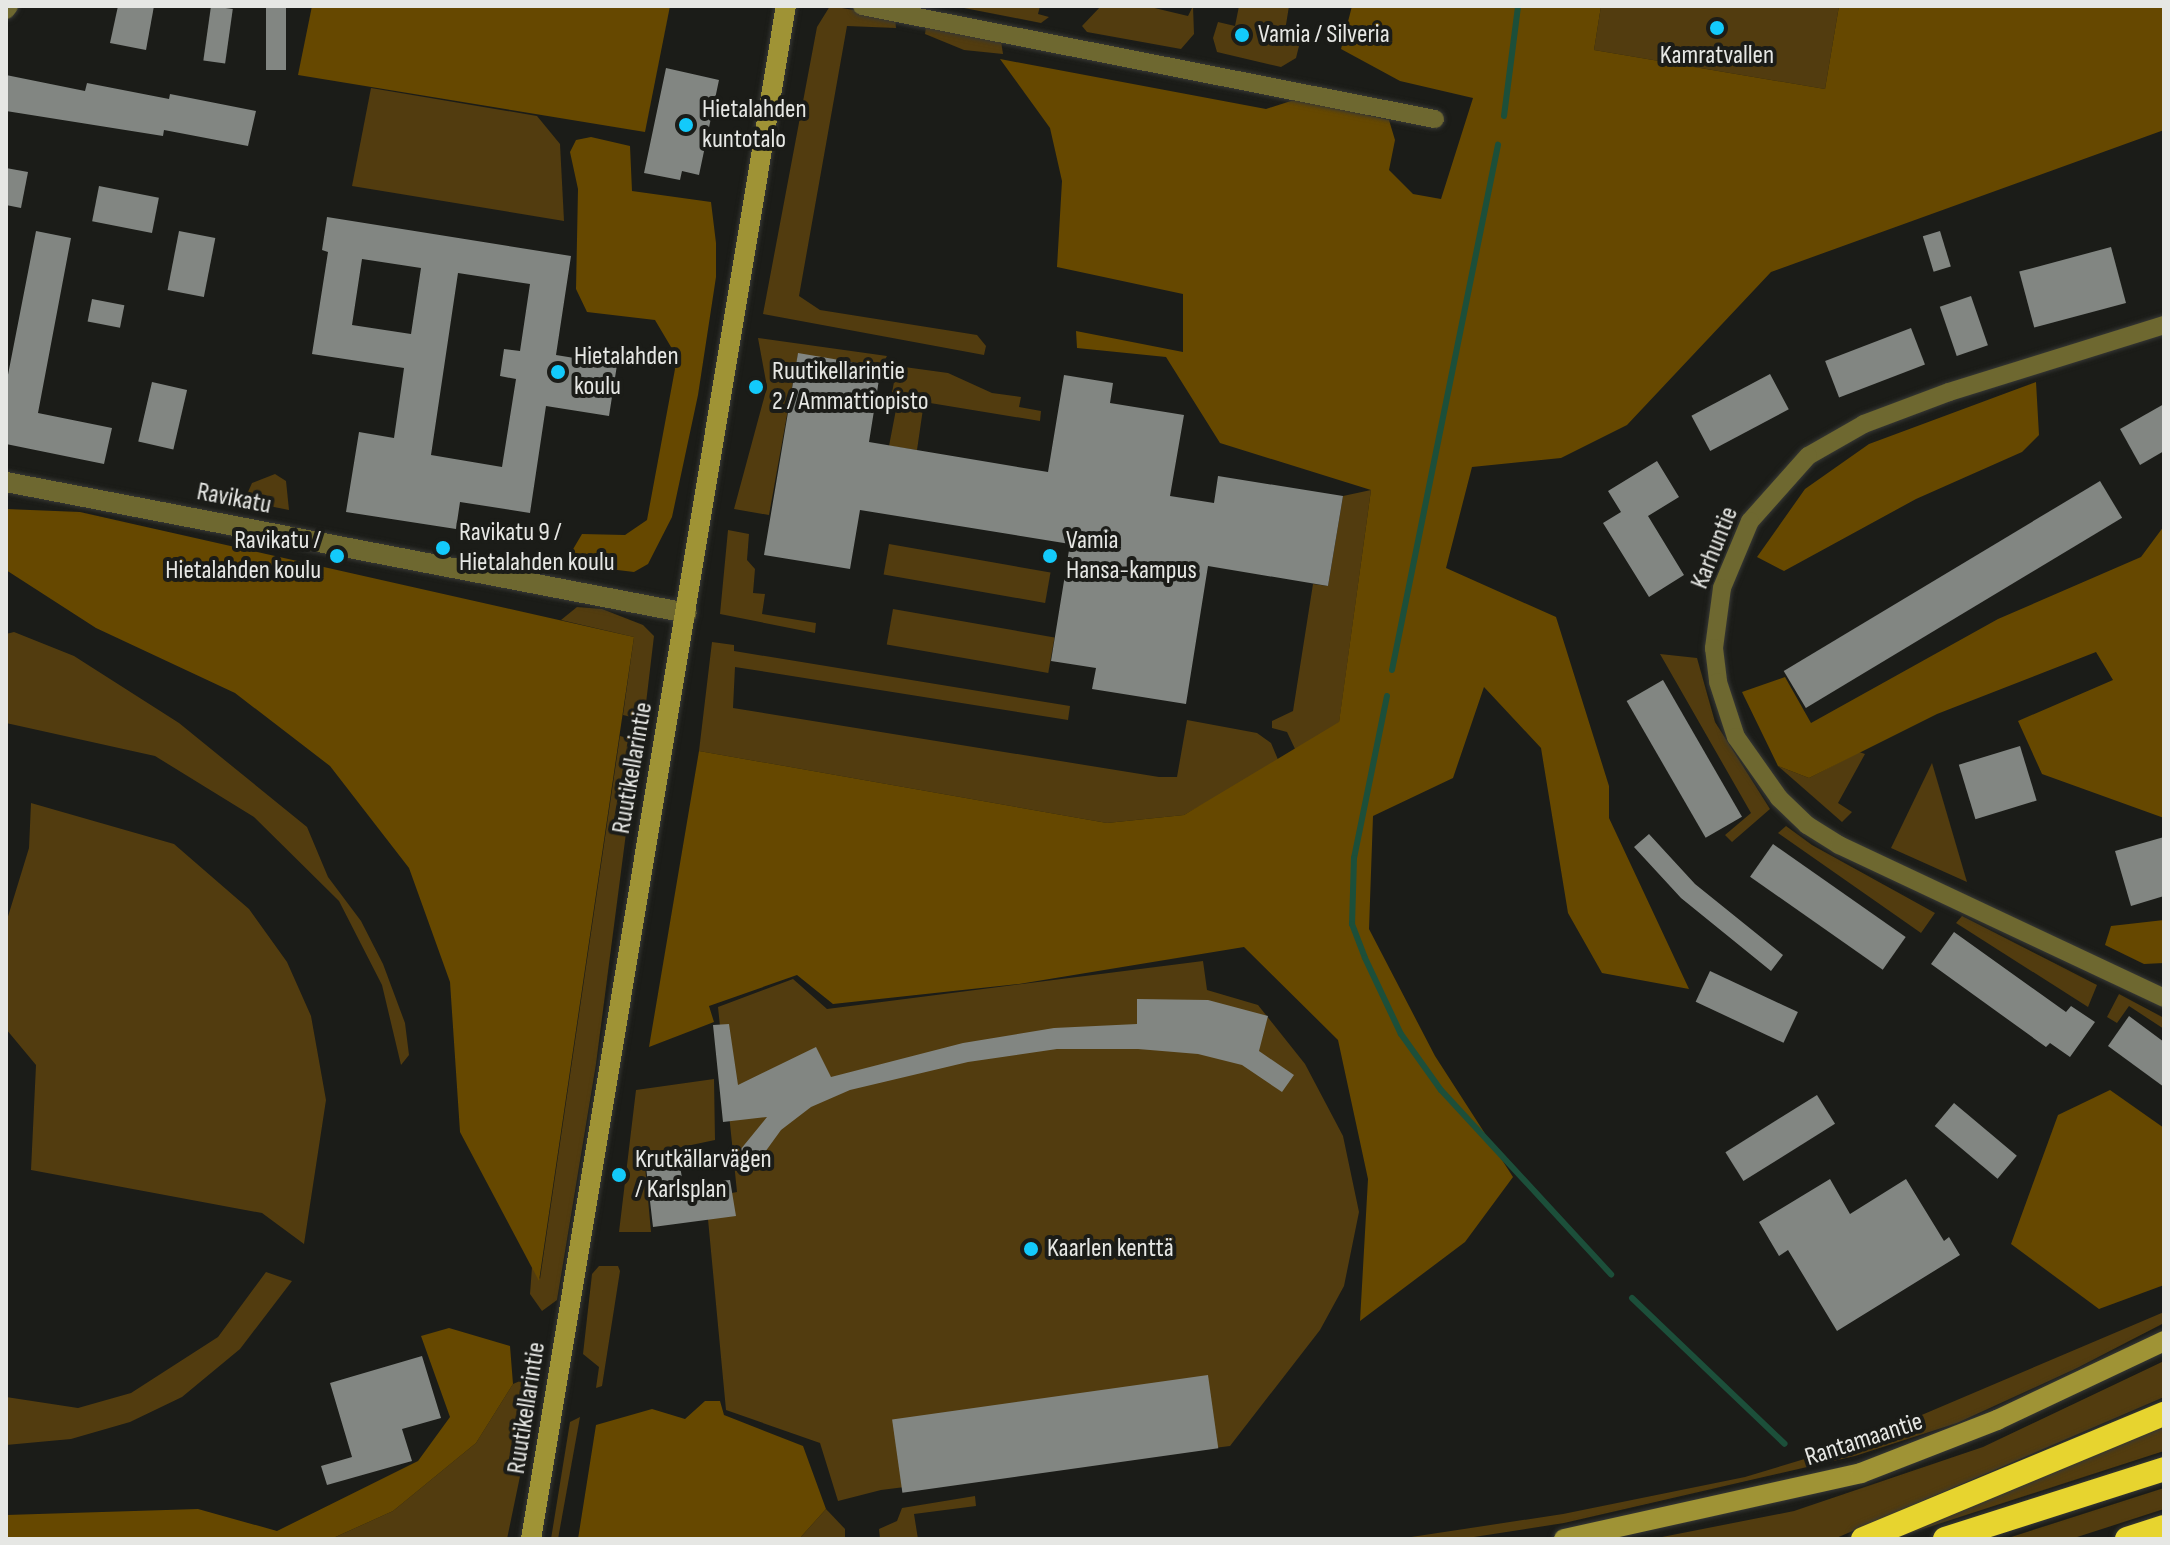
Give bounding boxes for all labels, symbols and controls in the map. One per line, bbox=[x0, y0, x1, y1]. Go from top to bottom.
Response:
place label: Vamia / Silveria bbox=[1258, 19, 1390, 51]
marker: Kamratvallen bbox=[1708, 19, 1726, 37]
marker: Vamia / Silveria bbox=[1233, 26, 1251, 44]
place label: Kamratvallen bbox=[1660, 40, 1774, 72]
place label: Hietalahden kuntotalo bbox=[702, 94, 807, 156]
marker: Hietalahden kuntotalo bbox=[677, 116, 695, 134]
place label: Hietalahden koulu bbox=[574, 341, 679, 402]
place label: Ruutikellarintie 2 / Ammattiopisto bbox=[772, 356, 928, 418]
marker: Hietalahden koulu bbox=[549, 363, 567, 381]
marker: Ruutikellarintie 2 / Ammattiopisto bbox=[747, 378, 765, 396]
street label: Ravikatu bbox=[194, 477, 274, 521]
street label: Karhuntie bbox=[1684, 502, 1746, 594]
place label: Ravikatu 9 / Hietalahden koulu bbox=[459, 517, 615, 578]
place label: Ravikatu / Hietalahden koulu bbox=[165, 525, 321, 586]
place label: Vamia Hansa-kampus bbox=[1066, 525, 1197, 586]
marker: Ravikatu 9 / Hietalahden koulu bbox=[434, 539, 452, 557]
marker: Ravikatu / Hietalahden koulu bbox=[328, 547, 346, 565]
marker: Vamia Hansa-kampus bbox=[1041, 547, 1059, 565]
street label: Ruutikellarintie bbox=[606, 700, 660, 836]
place label: Krutkällarvägen / Karlsplan bbox=[635, 1144, 772, 1206]
marker: Krutkällarvägen / Karlsplan bbox=[610, 1166, 628, 1184]
place label: Kaarlen kenttä bbox=[1047, 1233, 1174, 1265]
marker: Kaarlen kenttä bbox=[1022, 1240, 1040, 1258]
street label: Ruutikellarintie bbox=[501, 1340, 553, 1476]
street label: Rantamaantie bbox=[1801, 1406, 1927, 1474]

